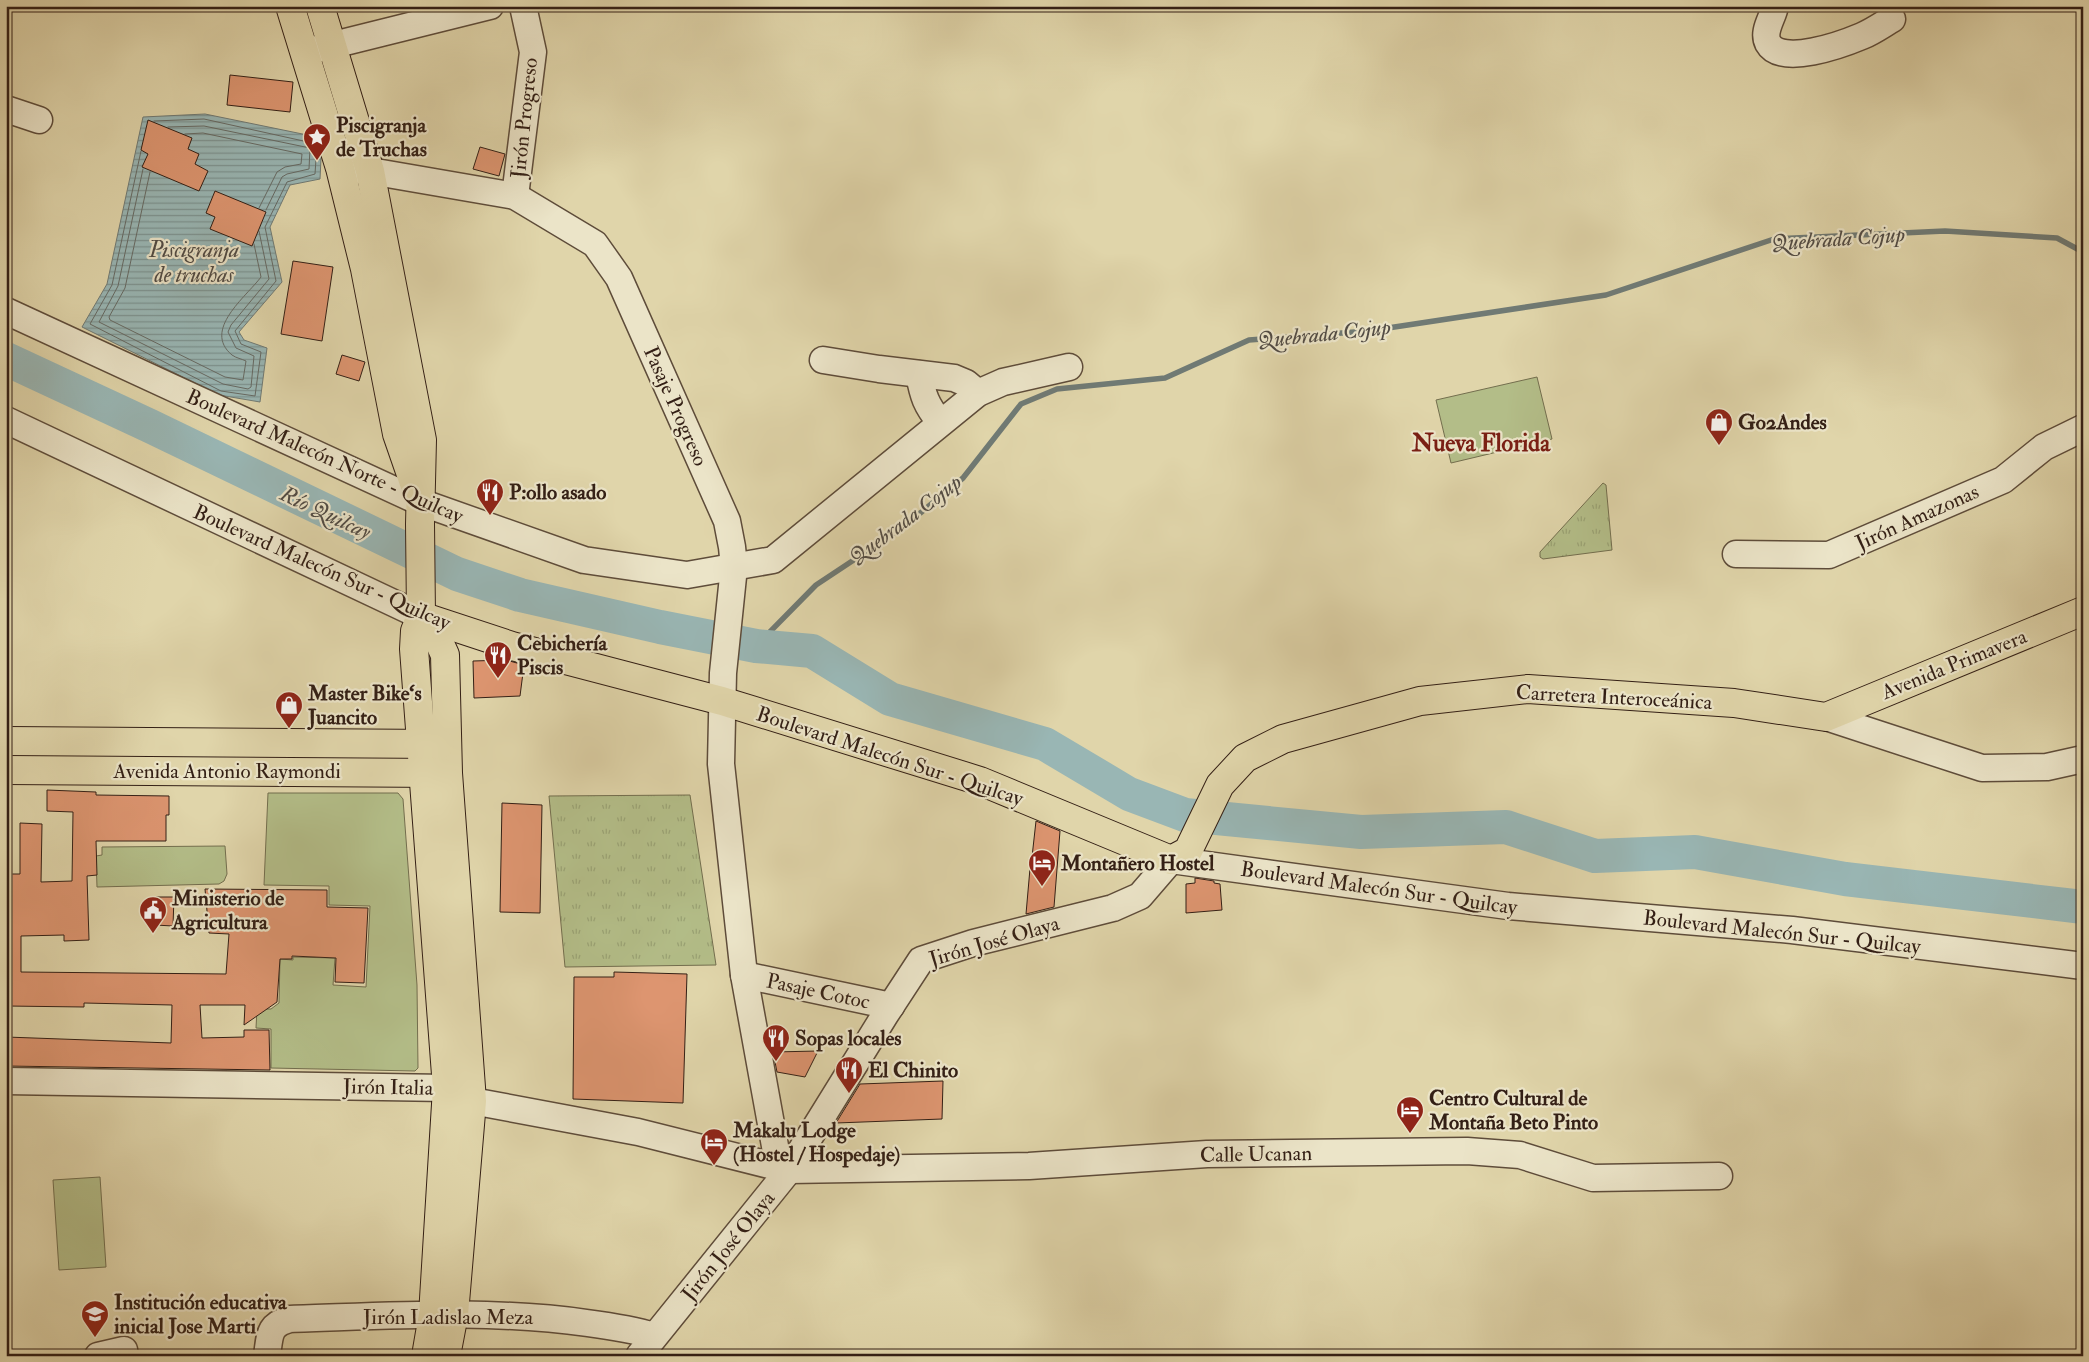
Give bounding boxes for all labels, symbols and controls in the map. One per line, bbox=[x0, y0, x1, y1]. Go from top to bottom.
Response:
street label: Jirón Progreso bbox=[505, 56, 544, 181]
place label: Piscigranja de Truchas bbox=[336, 112, 427, 163]
place icon: Piscigranja de Truchas bbox=[302, 122, 332, 161]
water label: Quebrada Cojup bbox=[1770, 220, 1906, 258]
water label: Piscigranja de truchas bbox=[148, 236, 239, 289]
water label: Quebrada Cojup bbox=[1256, 313, 1392, 355]
street label: Pasaje Progreso bbox=[637, 342, 714, 470]
street label: Boulevard Malecón Norte - Quilcay bbox=[182, 383, 468, 530]
shop icon: Go2Andes bbox=[1704, 407, 1734, 446]
place label: Go2Andes bbox=[1738, 409, 1827, 436]
district label: Nueva Florida bbox=[1411, 428, 1551, 459]
water label: Quebrada Cojup bbox=[844, 468, 967, 571]
restaurant icon: P:ollo asado bbox=[475, 477, 505, 516]
street label: Jirón Amazonas bbox=[1850, 478, 1983, 557]
water label: Río Quilcay bbox=[275, 479, 376, 546]
place label: P:ollo asado bbox=[509, 479, 606, 506]
street label: Boulevard Malecón Sur - Quilcay bbox=[189, 498, 455, 637]
street label: Avenida Primavera bbox=[1877, 623, 2031, 706]
place label: Cebichería Piscis bbox=[517, 630, 609, 681]
restaurant icon: Cebichería Piscis bbox=[483, 640, 513, 679]
street label: Carretera Interoceánica bbox=[1515, 679, 1713, 716]
place label: Master Bike‘s Juancito bbox=[307, 680, 422, 731]
shop icon: Master Bike‘s Juancito bbox=[274, 690, 304, 729]
street label: Boulevard Malecón Sur - Quilcay bbox=[753, 701, 1027, 813]
street label: Avenida Antonio Raymondi bbox=[112, 758, 341, 785]
hotel icon: Montañero Hostel bbox=[1027, 848, 1057, 887]
place label: Montañero Hostel bbox=[1060, 850, 1215, 877]
street label: Boulevard Malecón Sur - Quilcay bbox=[1239, 856, 1520, 921]
place label: Ministerio de Agricultura bbox=[171, 885, 284, 936]
public building icon: Ministerio de Agricultura bbox=[138, 895, 168, 934]
street label: Boulevard Malecón Sur - Quilcay bbox=[1642, 904, 1923, 961]
street label: Jirón José Olaya bbox=[925, 910, 1063, 973]
street label: Pasaje Cotoc bbox=[764, 967, 873, 1016]
restaurant icon: Sopas locales bbox=[761, 1023, 791, 1062]
place label: Sopas locales bbox=[795, 1025, 901, 1052]
restaurant icon: El Chinito bbox=[834, 1055, 864, 1094]
place label: El Chinito bbox=[868, 1057, 958, 1084]
street label: Jirón Italia bbox=[342, 1073, 434, 1102]
place label: Centro Cultural de Montaña Beto Pinto bbox=[1428, 1085, 1598, 1136]
hotel icon: Centro Cultural de Montaña Beto Pinto bbox=[1395, 1095, 1425, 1134]
place label: Makalu Lodge (Hostel / Hospedaje) bbox=[732, 1117, 900, 1168]
hotel icon: Makalu Lodge (Hostel / Hospedaje) bbox=[699, 1127, 729, 1166]
street label: Calle Ucanan bbox=[1200, 1140, 1313, 1169]
street label: Jirón José Olaya bbox=[675, 1185, 781, 1308]
place label: Institución educativa inicial Jose Marti bbox=[113, 1289, 288, 1340]
school or university icon: Institución educativa inicial Jose Marti bbox=[80, 1299, 110, 1338]
street label: Jirón Ladislao Meza bbox=[362, 1304, 533, 1331]

